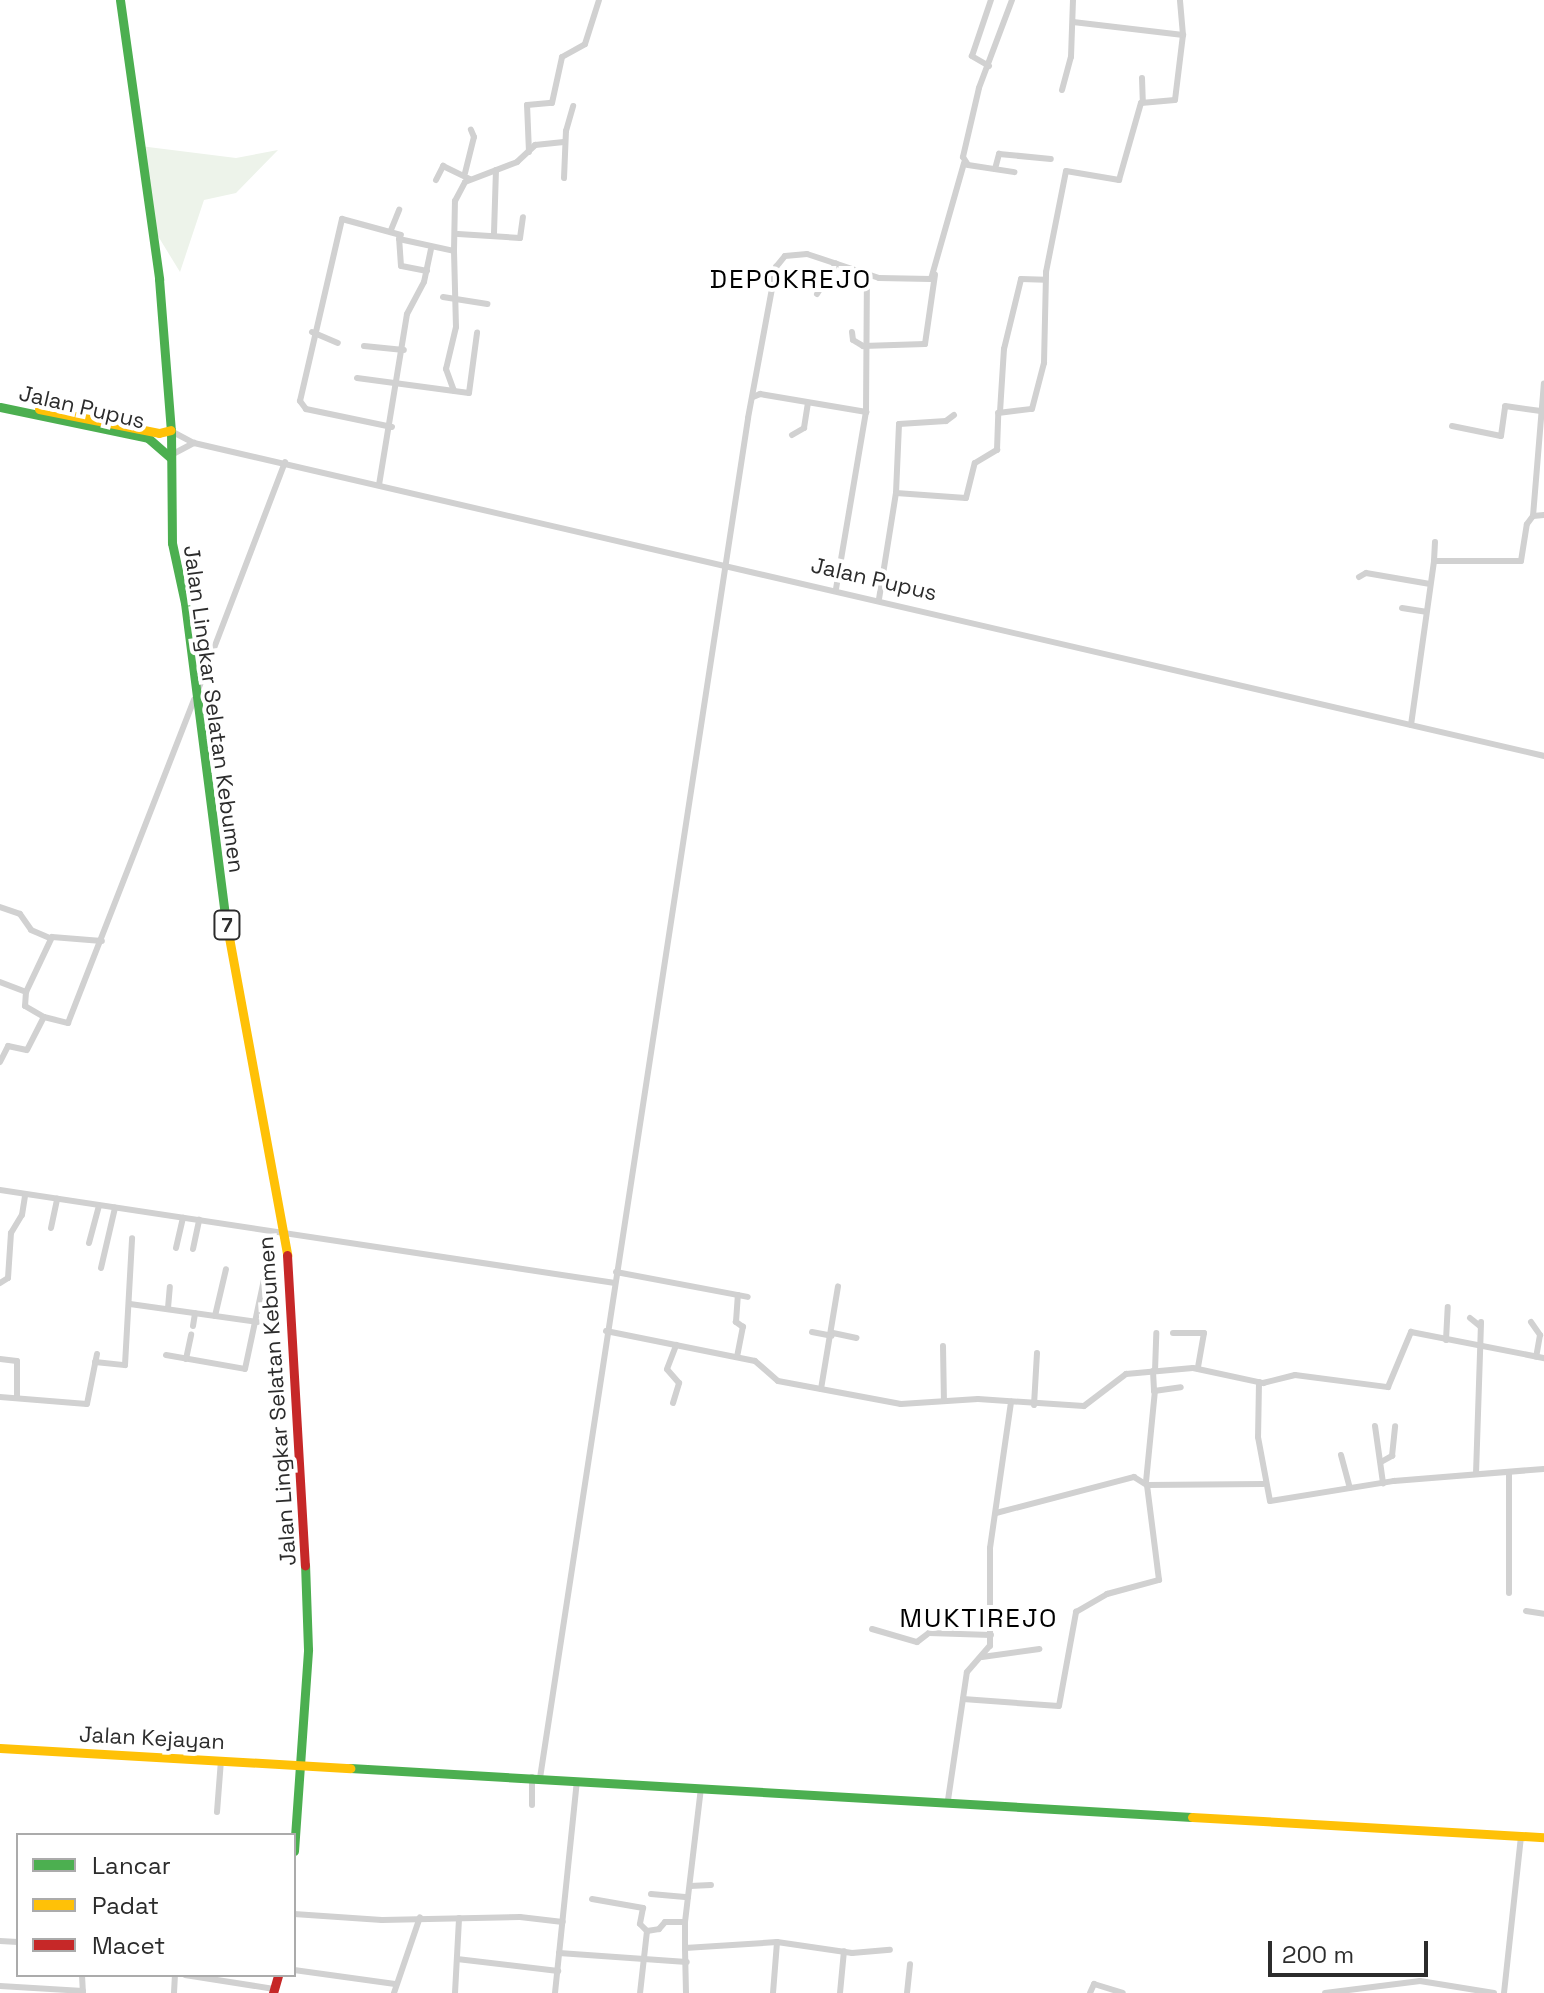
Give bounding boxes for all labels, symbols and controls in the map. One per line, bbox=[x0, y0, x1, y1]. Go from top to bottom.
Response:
district label: DEPOKREJO bbox=[710, 264, 872, 296]
street label: Jalan Pupus bbox=[17, 380, 147, 434]
street label: Jalan Lingkar Selatan Kebumen bbox=[178, 544, 250, 874]
street label: Jalan Pupus bbox=[809, 552, 939, 606]
road number: 7 bbox=[213, 909, 241, 941]
street label: Jalan Lingkar Selatan Kebumen bbox=[252, 1235, 302, 1567]
district label: MUKTIREJO bbox=[900, 1603, 1058, 1635]
street label: Jalan Kejayan bbox=[79, 1721, 225, 1755]
legend bbox=[16, 1833, 296, 1977]
text: Lancar bbox=[92, 1850, 171, 1881]
text: Padat bbox=[92, 1890, 159, 1921]
scale bar bbox=[1272, 1925, 1432, 1975]
text: Macet bbox=[92, 1930, 165, 1961]
text: 200 m bbox=[1282, 1939, 1354, 1970]

